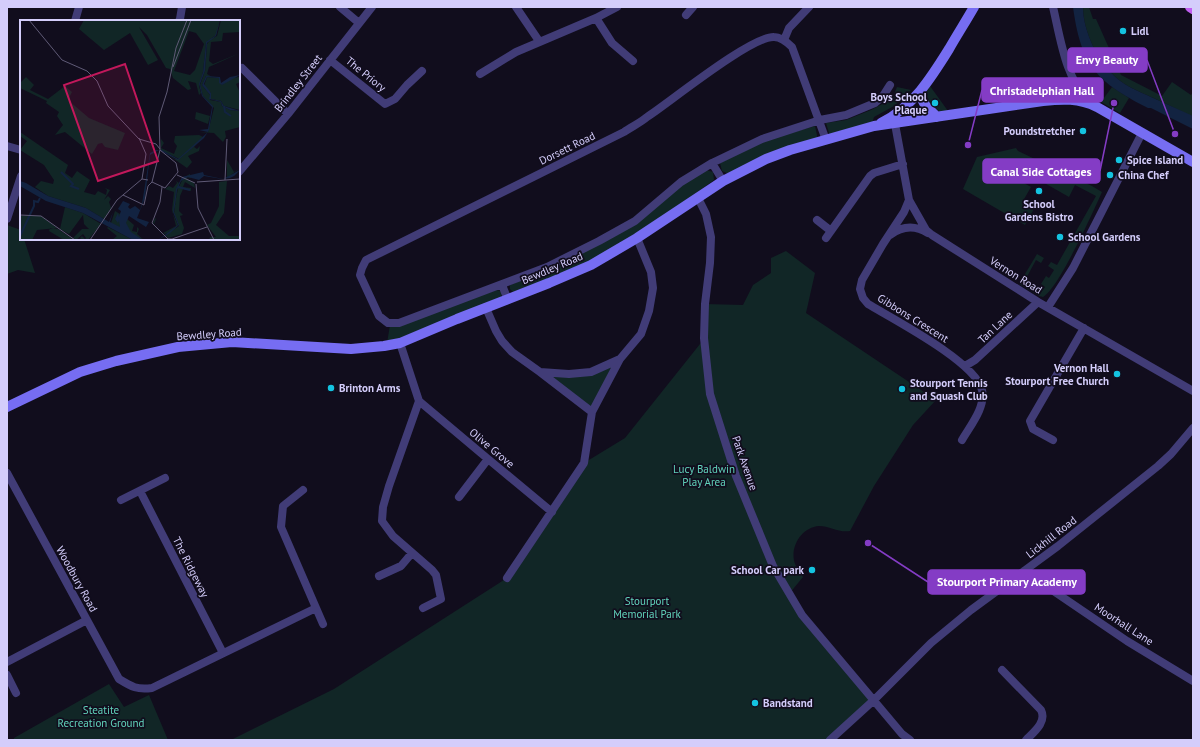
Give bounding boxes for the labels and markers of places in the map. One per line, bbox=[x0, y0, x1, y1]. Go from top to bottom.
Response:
place label: Lidl bbox=[1131, 24, 1150, 38]
marker: Lidl bbox=[1118, 26, 1128, 36]
callout: Envy Beauty bbox=[1068, 48, 1147, 72]
callout: Christadelphian Hall bbox=[982, 78, 1103, 102]
place label: Boys School Plaque bbox=[870, 90, 928, 117]
marker: Boys School Plaque bbox=[930, 98, 940, 108]
place label: Poundstretcher bbox=[1003, 124, 1075, 138]
marker: Poundstretcher bbox=[1078, 126, 1088, 136]
place label: Spice Island bbox=[1127, 153, 1183, 167]
marker: Spice Island bbox=[1114, 155, 1124, 165]
callout: Canal Side Cottages bbox=[983, 159, 1100, 183]
place label: China Chef bbox=[1118, 168, 1170, 182]
marker: China Chef bbox=[1105, 170, 1115, 180]
marker: School Gardens Bistro bbox=[1034, 186, 1044, 196]
place label: School Gardens Bistro bbox=[1005, 197, 1073, 224]
place label: School Gardens bbox=[1068, 230, 1141, 244]
marker: School Gardens bbox=[1055, 232, 1065, 242]
place label: Vernon Hall Stourport Free Church bbox=[1005, 361, 1110, 388]
marker: Vernon Hall Stourport Free Church bbox=[1112, 369, 1122, 379]
place label: Stourport Tennis and Squash Club bbox=[910, 376, 988, 403]
place label: Brinton Arms bbox=[339, 381, 401, 395]
marker: Brinton Arms bbox=[326, 383, 336, 393]
marker: Stourport Tennis and Squash Club bbox=[897, 384, 907, 394]
place label: School Car park bbox=[731, 563, 805, 577]
marker: School Car park bbox=[807, 565, 817, 575]
callout: Stourport Primary Academy bbox=[928, 570, 1085, 594]
place label: Bandstand bbox=[763, 696, 813, 710]
marker: Bandstand bbox=[750, 698, 760, 708]

